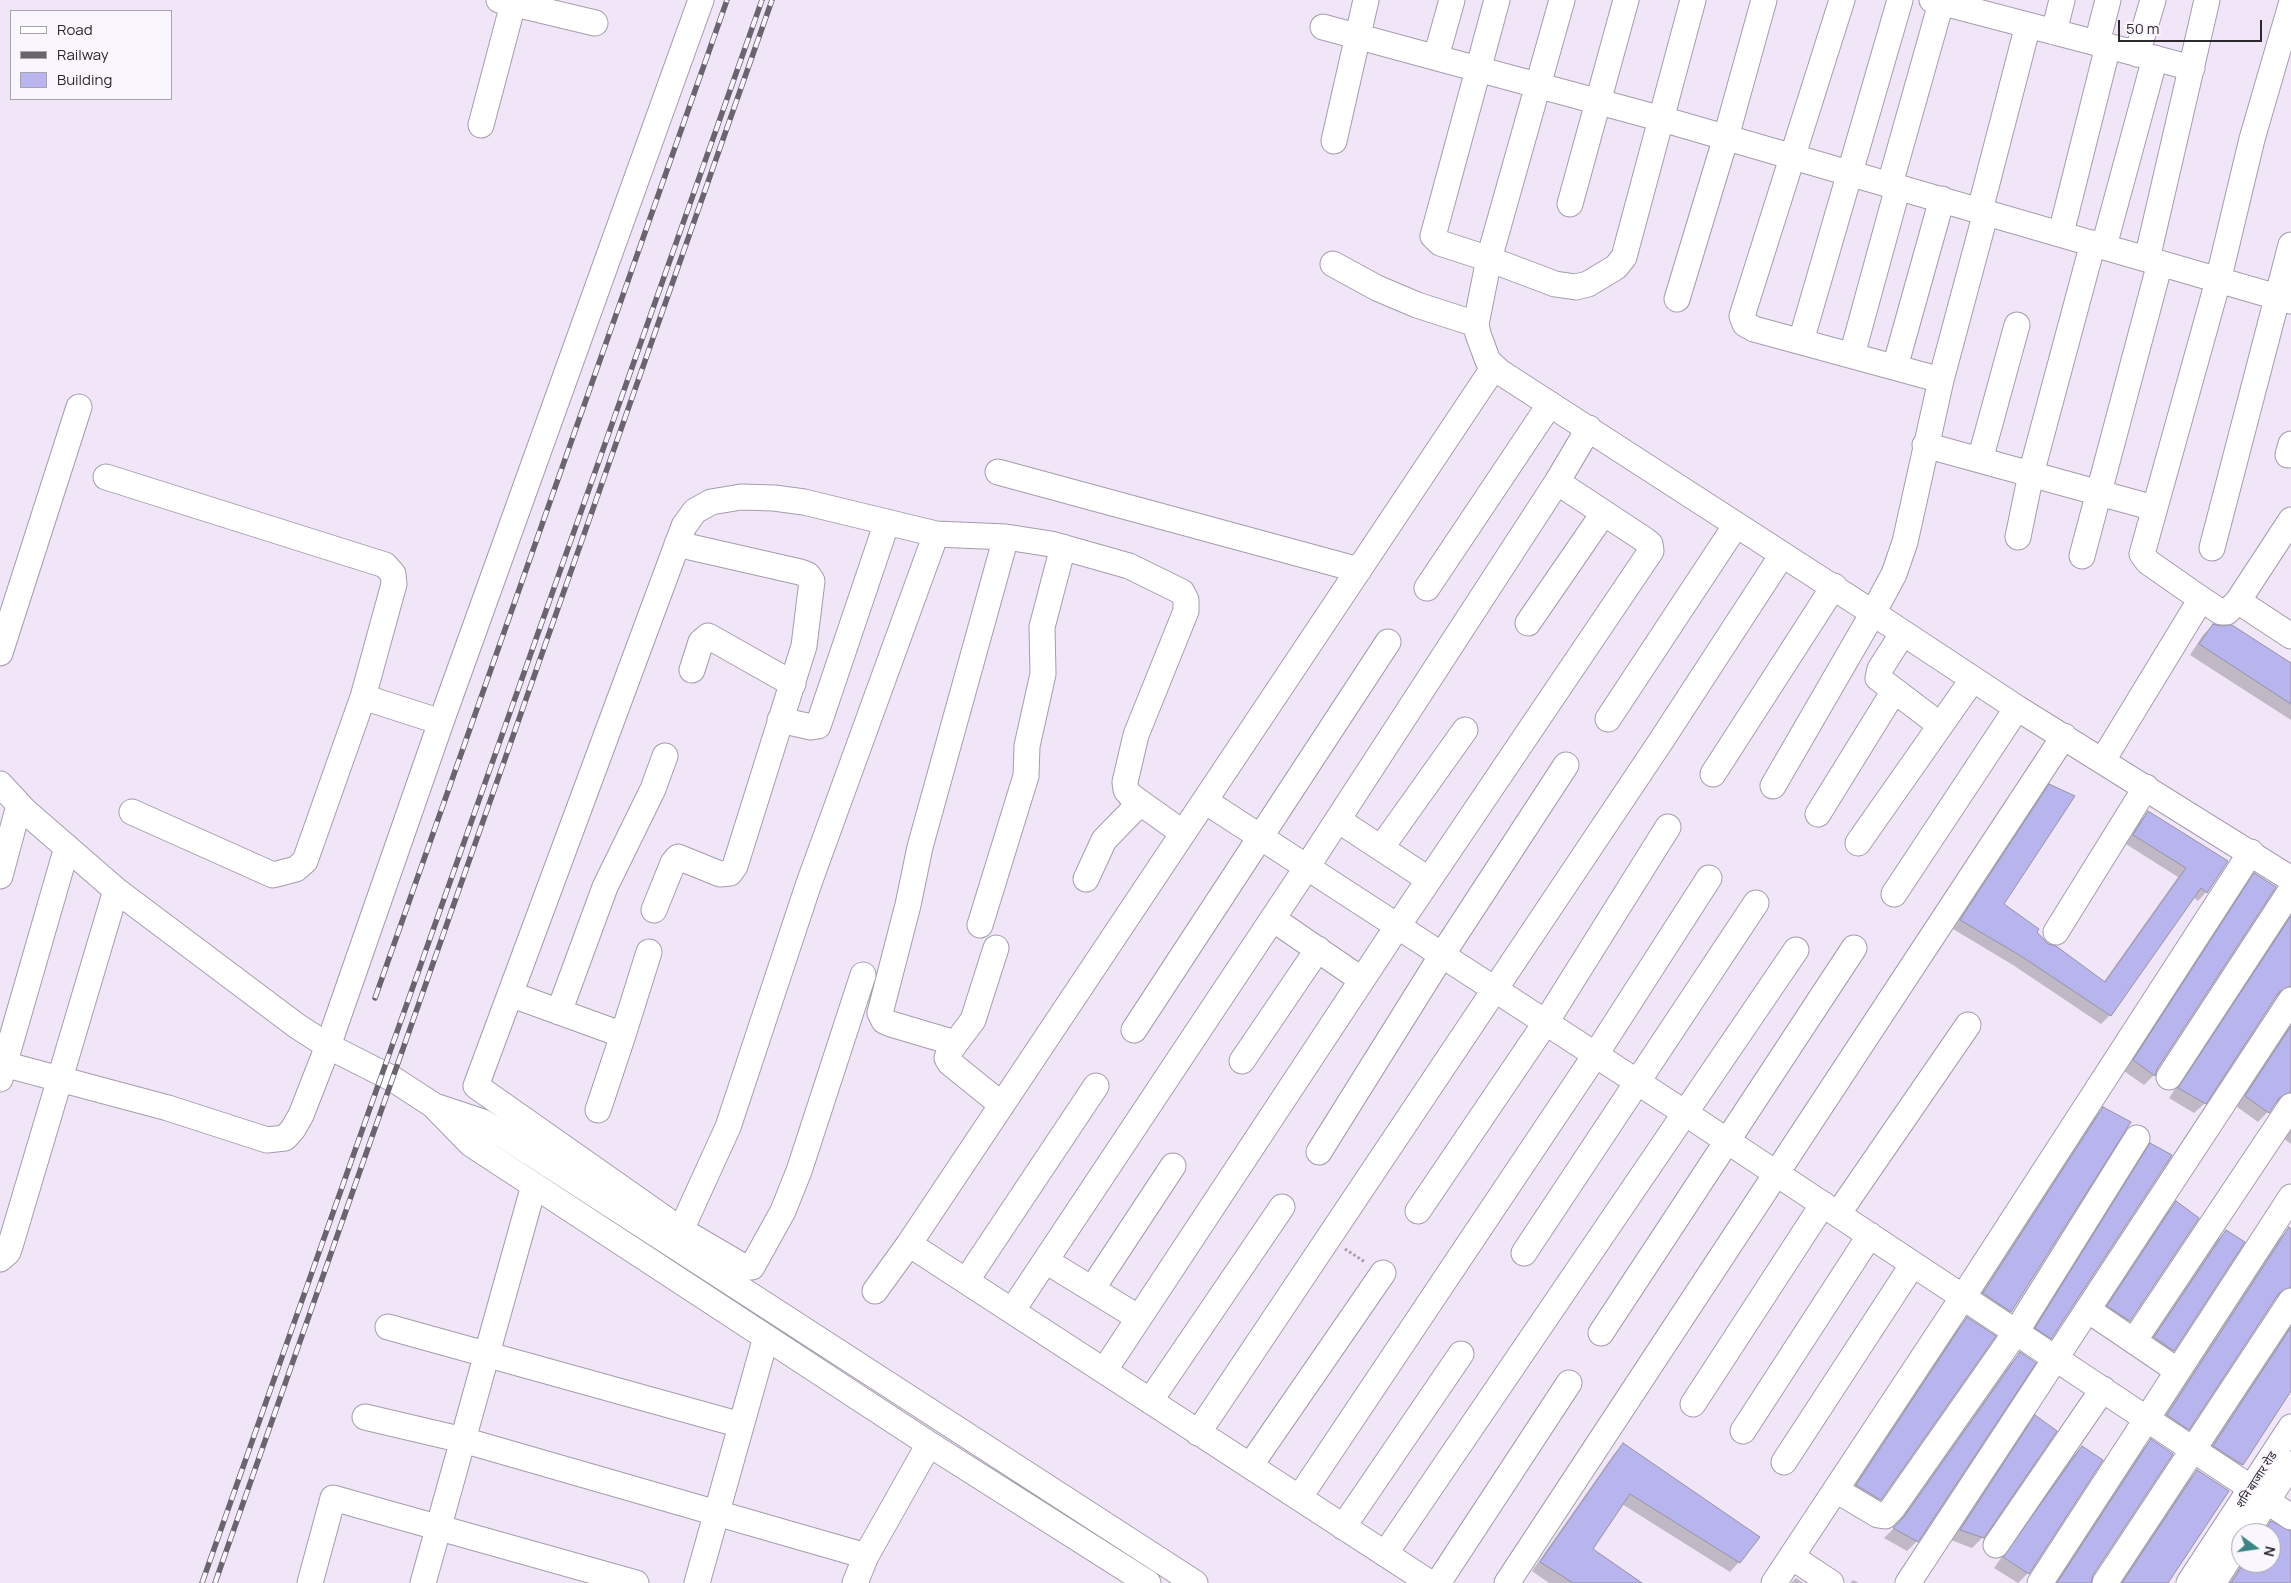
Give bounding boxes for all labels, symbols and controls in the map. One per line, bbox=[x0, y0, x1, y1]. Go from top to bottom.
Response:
legend bbox=[10, 10, 172, 100]
scale bar bbox=[2121, 10, 2265, 42]
text: 50 m bbox=[2126, 18, 2160, 39]
text: Road bbox=[57, 19, 93, 40]
text: Railway bbox=[57, 44, 109, 65]
text: Building bbox=[57, 69, 112, 90]
street label: शनि बाजार रोड bbox=[2234, 1449, 2280, 1511]
north arrow bbox=[2231, 1523, 2281, 1573]
text: N bbox=[2260, 1544, 2281, 1559]

